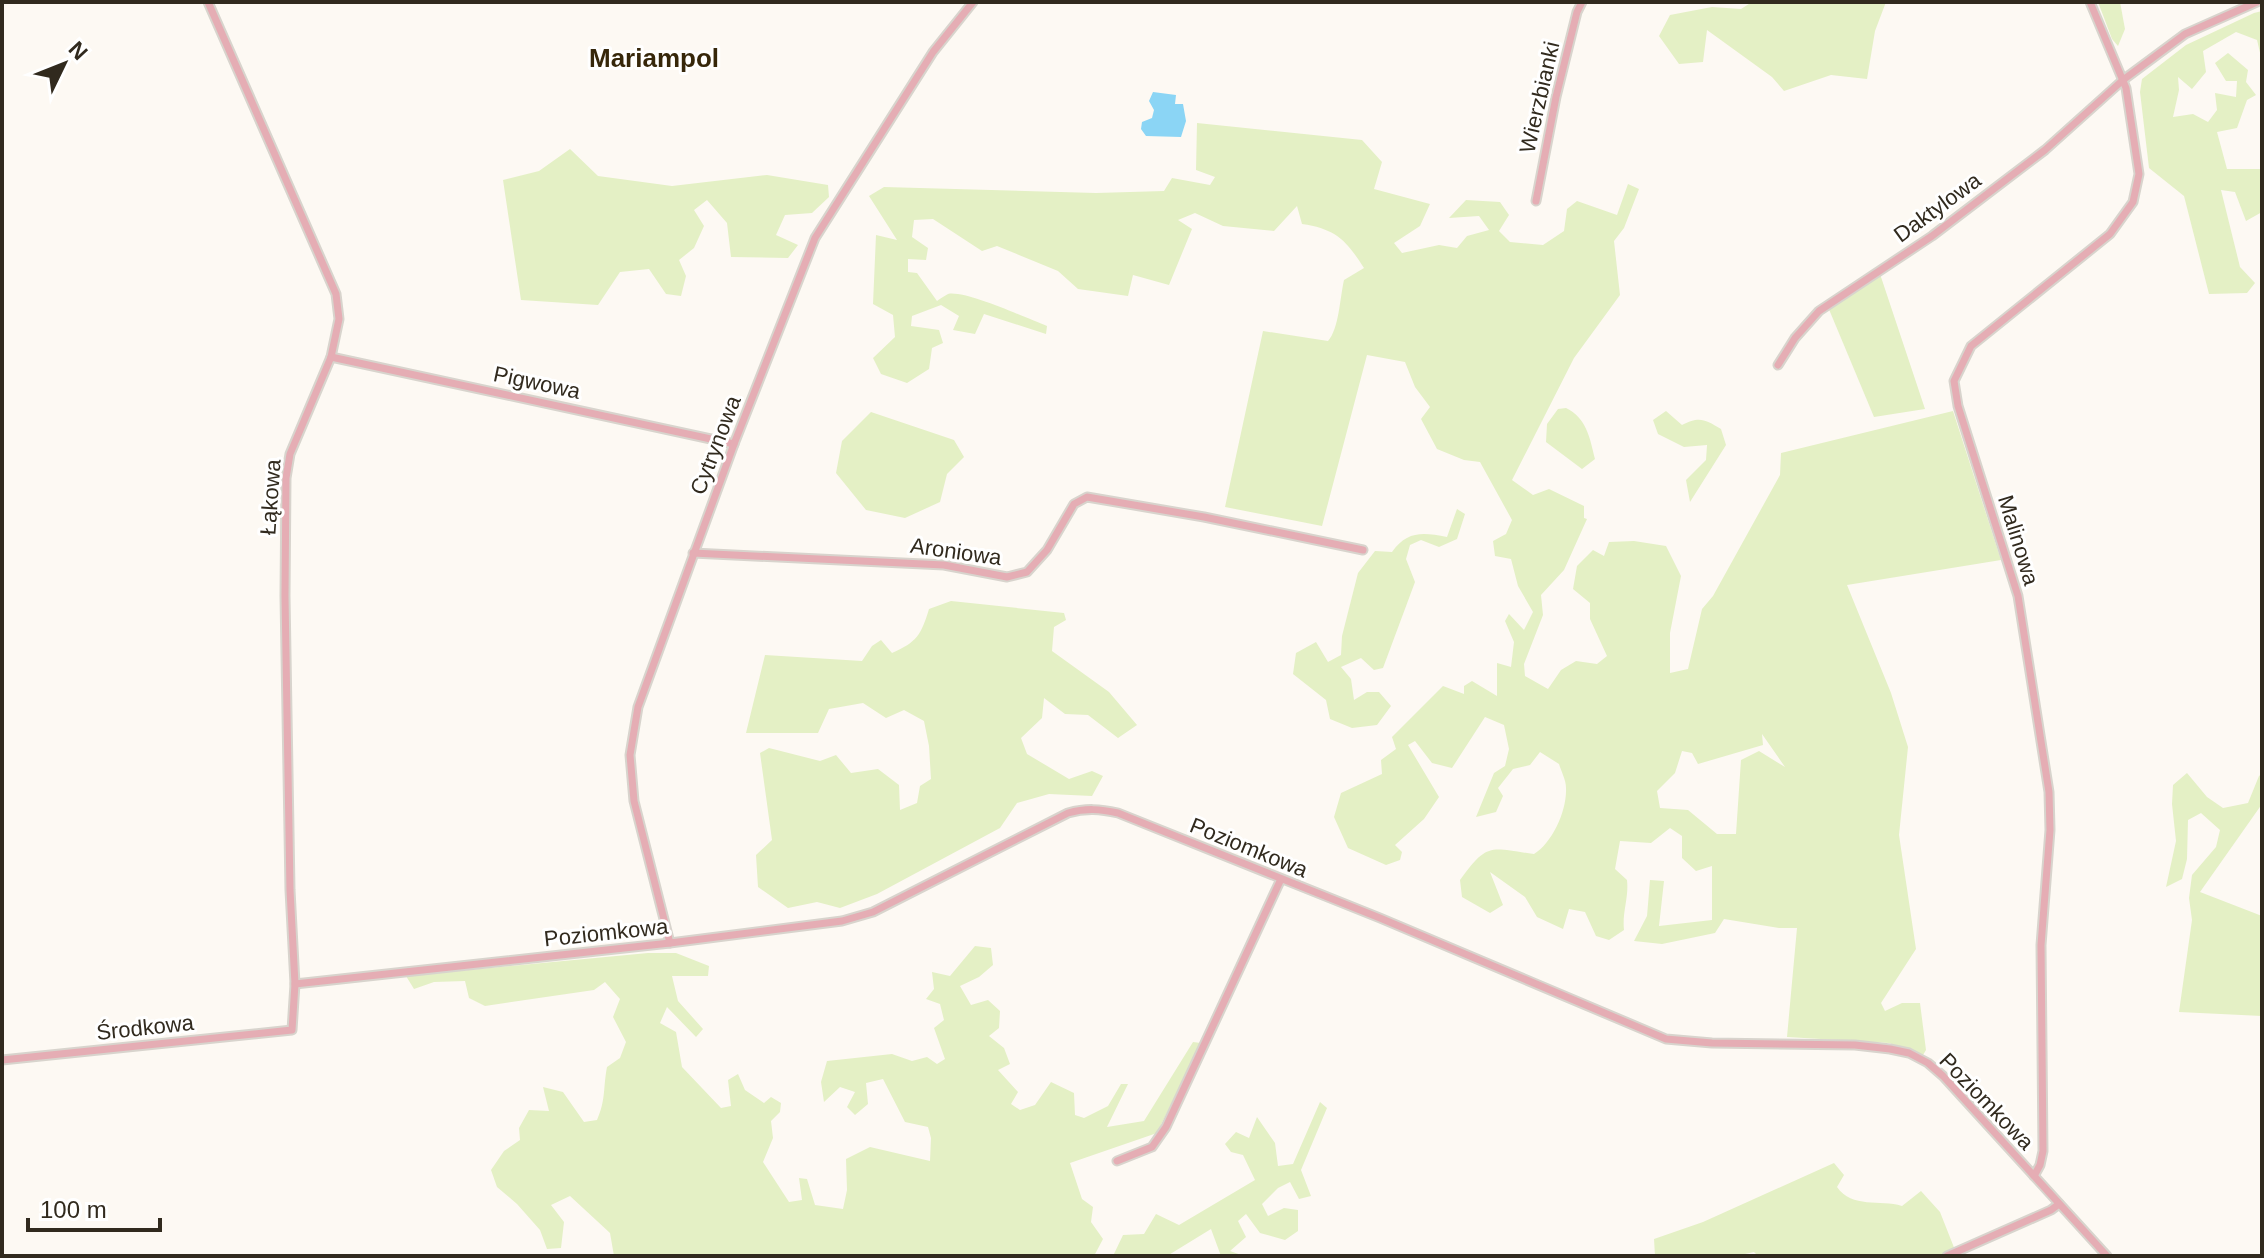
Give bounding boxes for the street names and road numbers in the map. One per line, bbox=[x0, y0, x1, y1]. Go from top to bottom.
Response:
street label: Wierzbianki bbox=[1515, 39, 1564, 155]
street label: Daktylowa bbox=[1889, 167, 1986, 247]
street label: Pigwowa bbox=[491, 361, 583, 404]
street label: Cytrynowa bbox=[685, 391, 746, 498]
street label: Łąkowa bbox=[255, 458, 286, 536]
street label: Malinowa bbox=[1993, 492, 2044, 589]
street label: Aroniowa bbox=[909, 533, 1004, 570]
street label: Poziomkowa bbox=[1186, 813, 1312, 883]
street label: Poziomkowa bbox=[543, 913, 670, 951]
street label: Środkowa bbox=[95, 1010, 196, 1045]
street label: Poziomkowa bbox=[1934, 1048, 2039, 1155]

